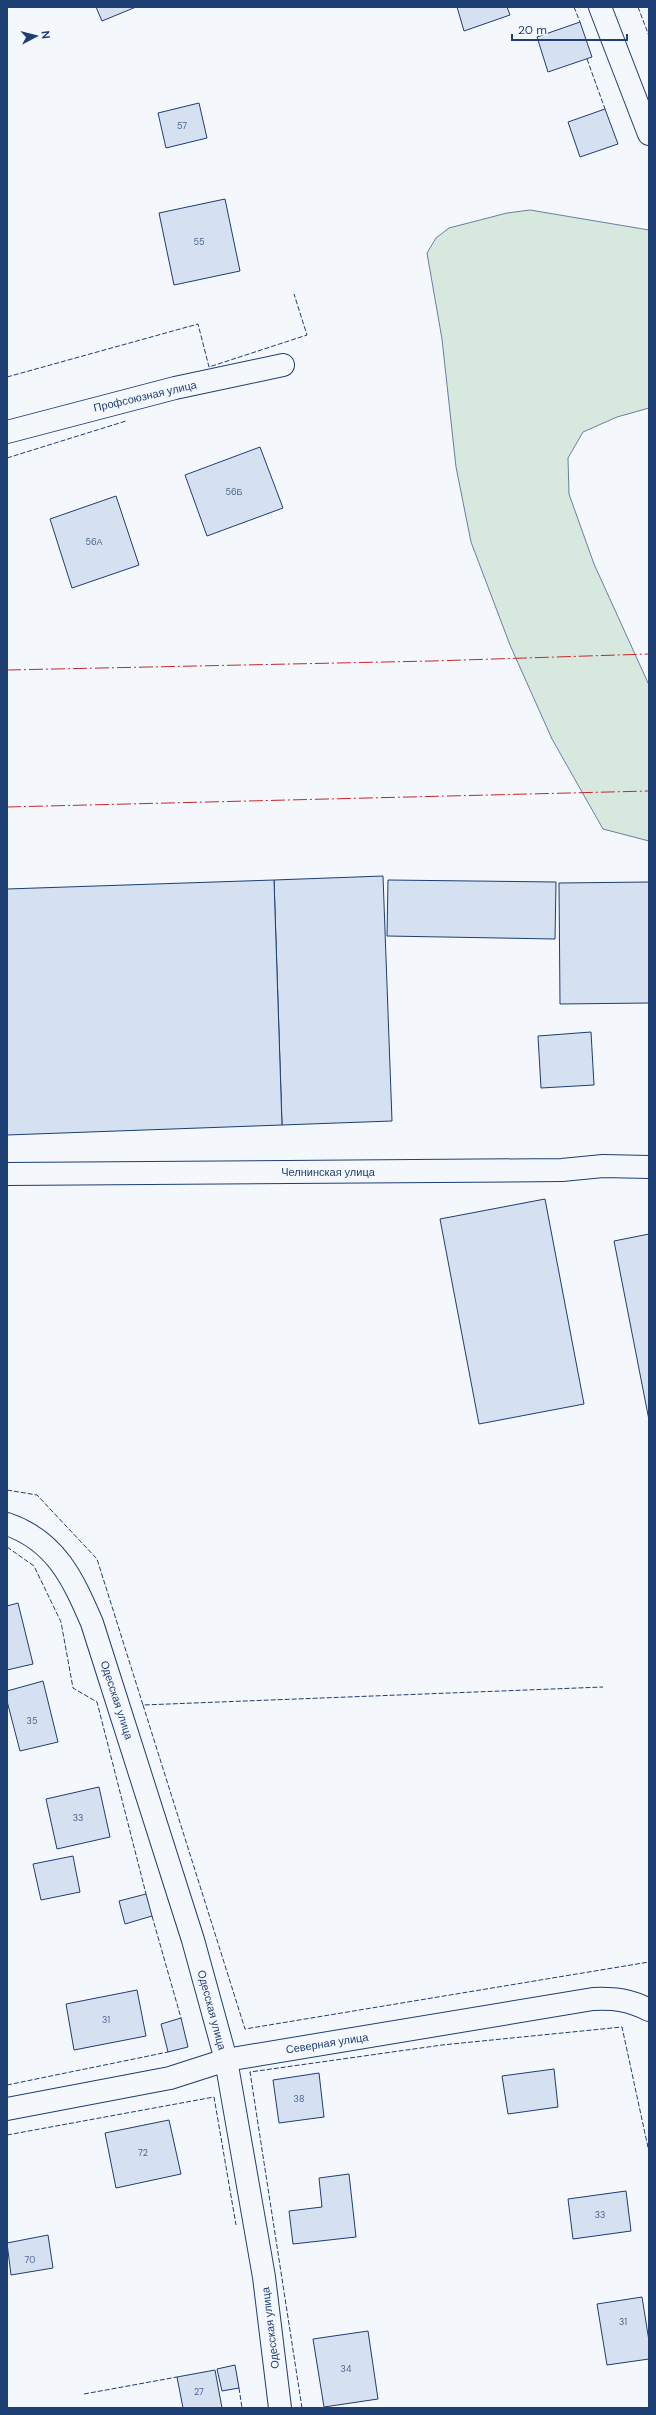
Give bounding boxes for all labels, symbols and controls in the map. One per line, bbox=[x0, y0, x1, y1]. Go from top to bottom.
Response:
north arrow bbox=[16, 16, 56, 56]
scale bar bbox=[512, 16, 627, 42]
text: 20 m bbox=[518, 22, 547, 38]
text: N bbox=[38, 30, 53, 40]
house number: 57 bbox=[177, 120, 187, 132]
house number: 55 bbox=[194, 236, 204, 248]
street label: Профсоюзная улица bbox=[92, 377, 199, 415]
house number: 56Б bbox=[225, 486, 243, 498]
house number: 56А bbox=[85, 536, 103, 548]
street label: Челнинская улица bbox=[281, 1165, 376, 1179]
street label: Одесская улица bbox=[98, 1659, 137, 1742]
house number: 35 bbox=[27, 1715, 37, 1727]
house number: 33 bbox=[73, 1812, 83, 1824]
street label: Одесская улица bbox=[195, 1969, 230, 2052]
house number: 31 bbox=[102, 2014, 110, 2026]
street label: Северная улица bbox=[285, 2029, 370, 2056]
house number: 38 bbox=[294, 2093, 304, 2105]
house number: 72 bbox=[138, 2147, 148, 2159]
house number: 33 bbox=[595, 2209, 605, 2221]
house number: 70 bbox=[25, 2254, 35, 2266]
street label: Одесская улица bbox=[258, 2286, 282, 2370]
house number: 31 bbox=[619, 2316, 627, 2328]
house number: 34 bbox=[341, 2363, 352, 2375]
house number: 27 bbox=[194, 2386, 204, 2398]

